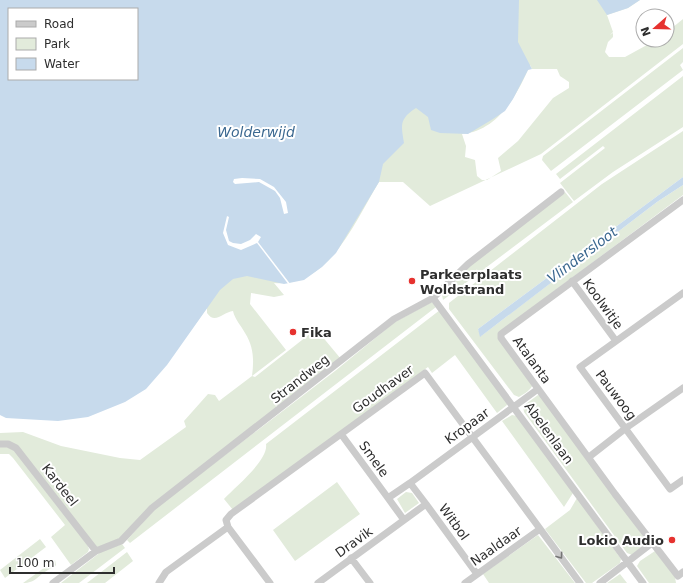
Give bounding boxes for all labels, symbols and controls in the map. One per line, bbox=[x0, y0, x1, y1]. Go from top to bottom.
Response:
legend bbox=[8, 8, 138, 80]
north arrow bbox=[635, 8, 675, 48]
text: Road bbox=[44, 17, 74, 31]
text: N bbox=[638, 25, 654, 38]
text: Park bbox=[44, 37, 70, 51]
text: Water bbox=[44, 57, 80, 71]
water label: Wolderwijd bbox=[217, 124, 295, 140]
water label: Vlindersloot bbox=[544, 223, 620, 286]
place label: Parkeerplaats Woldstrand bbox=[420, 267, 522, 297]
marker: Parkeerplaats Woldstrand bbox=[407, 276, 417, 286]
street label: Koolwitje bbox=[580, 276, 626, 332]
place label: Fika bbox=[301, 325, 332, 340]
marker: Fika bbox=[288, 327, 298, 337]
street label: Atalanta bbox=[510, 334, 554, 386]
street label: Strandweg bbox=[268, 352, 332, 406]
street label: Goudhaver bbox=[350, 361, 417, 416]
street label: Pauwoog bbox=[592, 367, 640, 423]
street label: Abelenlaan bbox=[522, 399, 576, 467]
street label: Kropaar bbox=[442, 405, 493, 447]
street label: Smele bbox=[356, 438, 392, 480]
street label: Kardeel bbox=[39, 461, 81, 509]
street label: Witbol bbox=[436, 501, 472, 543]
street label: Dravik bbox=[333, 523, 376, 560]
street label: Naaldaar bbox=[468, 523, 525, 569]
place label: Lokio Audio bbox=[578, 533, 664, 548]
marker: Lokio Audio bbox=[667, 535, 677, 545]
scale bar bbox=[10, 549, 114, 575]
one-way arrow bbox=[556, 551, 563, 558]
text: 100 m bbox=[16, 556, 54, 570]

